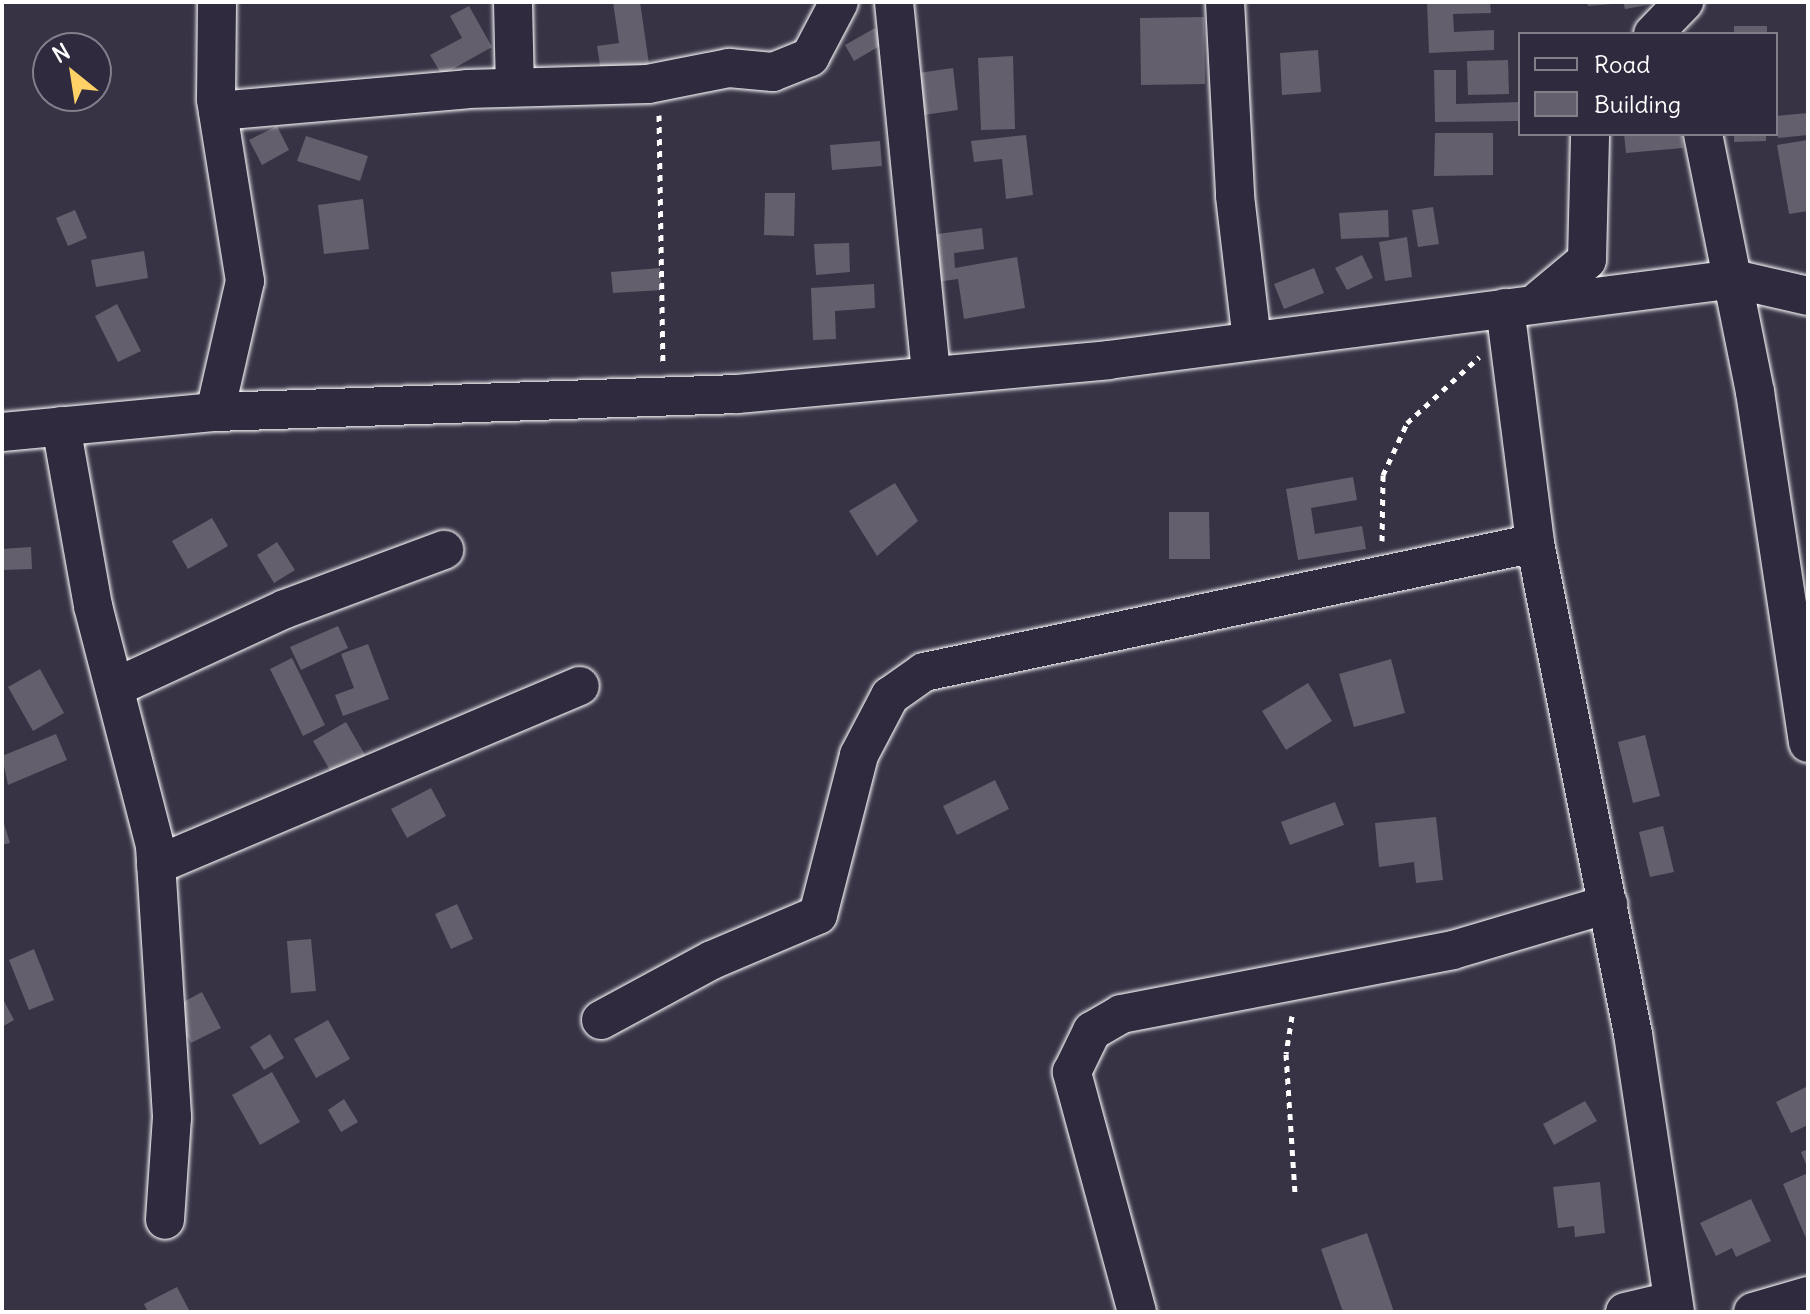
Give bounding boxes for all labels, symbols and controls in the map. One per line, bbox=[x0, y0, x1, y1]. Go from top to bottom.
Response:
north arrow bbox=[32, 32, 112, 112]
legend bbox=[1518, 32, 1778, 136]
text: N bbox=[47, 37, 75, 69]
text: Road bbox=[1594, 49, 1650, 79]
text: Building bbox=[1594, 89, 1681, 119]

